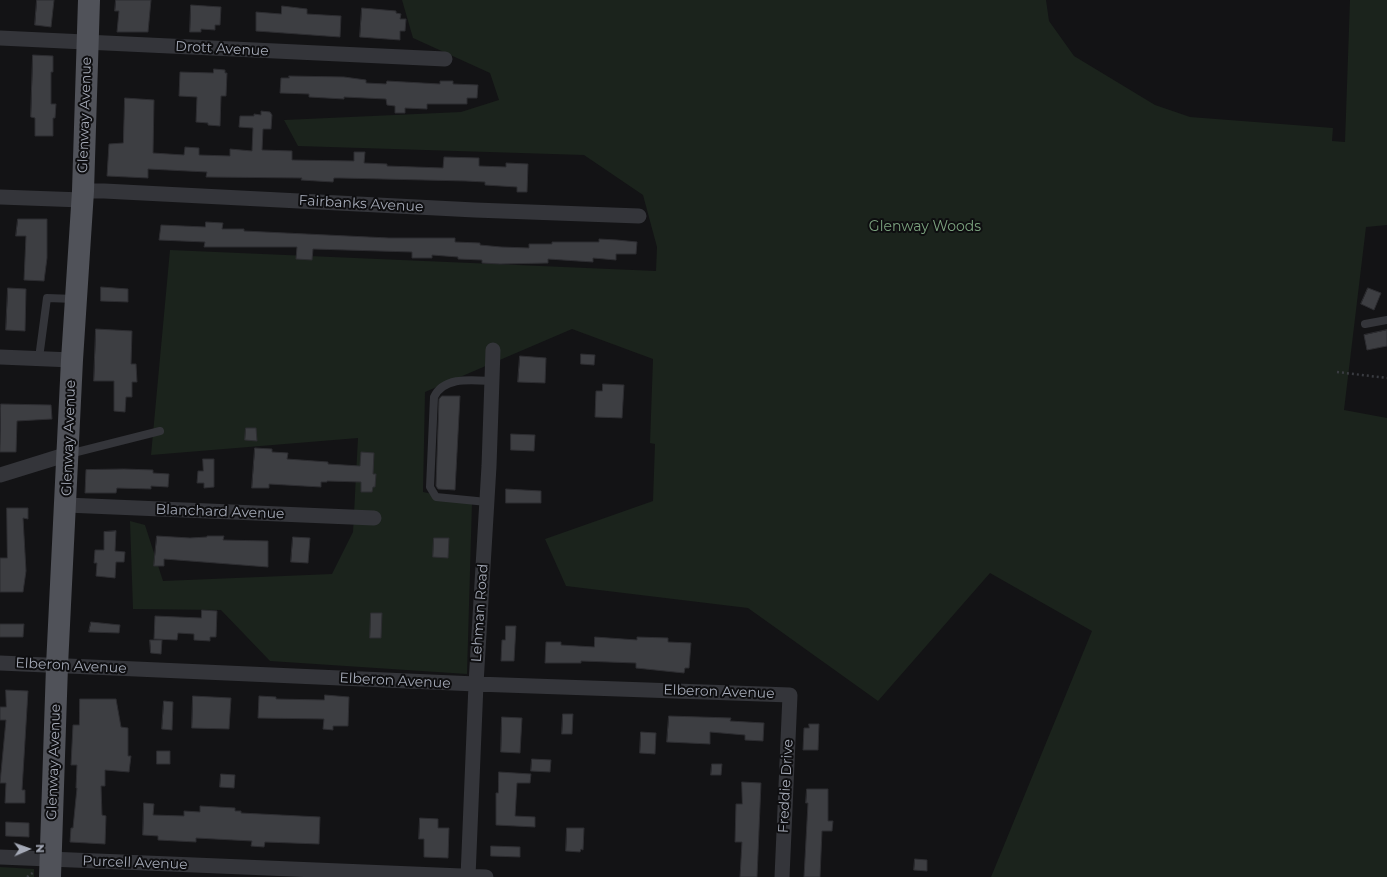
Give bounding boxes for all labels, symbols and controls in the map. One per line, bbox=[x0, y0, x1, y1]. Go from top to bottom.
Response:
street label: Drott Avenue bbox=[175, 38, 269, 60]
street label: Glenway Avenue bbox=[75, 57, 95, 173]
street label: Fairbanks Avenue bbox=[298, 192, 424, 216]
park label: Glenway Woods bbox=[869, 219, 981, 235]
street label: Glenway Avenue bbox=[59, 380, 79, 496]
street label: Blanchard Avenue bbox=[155, 501, 285, 523]
street label: Lehman Road bbox=[468, 563, 492, 663]
street label: Elberon Avenue bbox=[15, 655, 127, 677]
street label: Elberon Avenue bbox=[339, 670, 451, 692]
street label: Elberon Avenue bbox=[663, 682, 775, 702]
street label: Glenway Avenue bbox=[44, 704, 64, 820]
street label: Freddie Drive bbox=[775, 739, 797, 833]
north arrow bbox=[8, 829, 48, 869]
text: N bbox=[33, 844, 47, 853]
street label: Purcell Avenue bbox=[82, 853, 188, 873]

